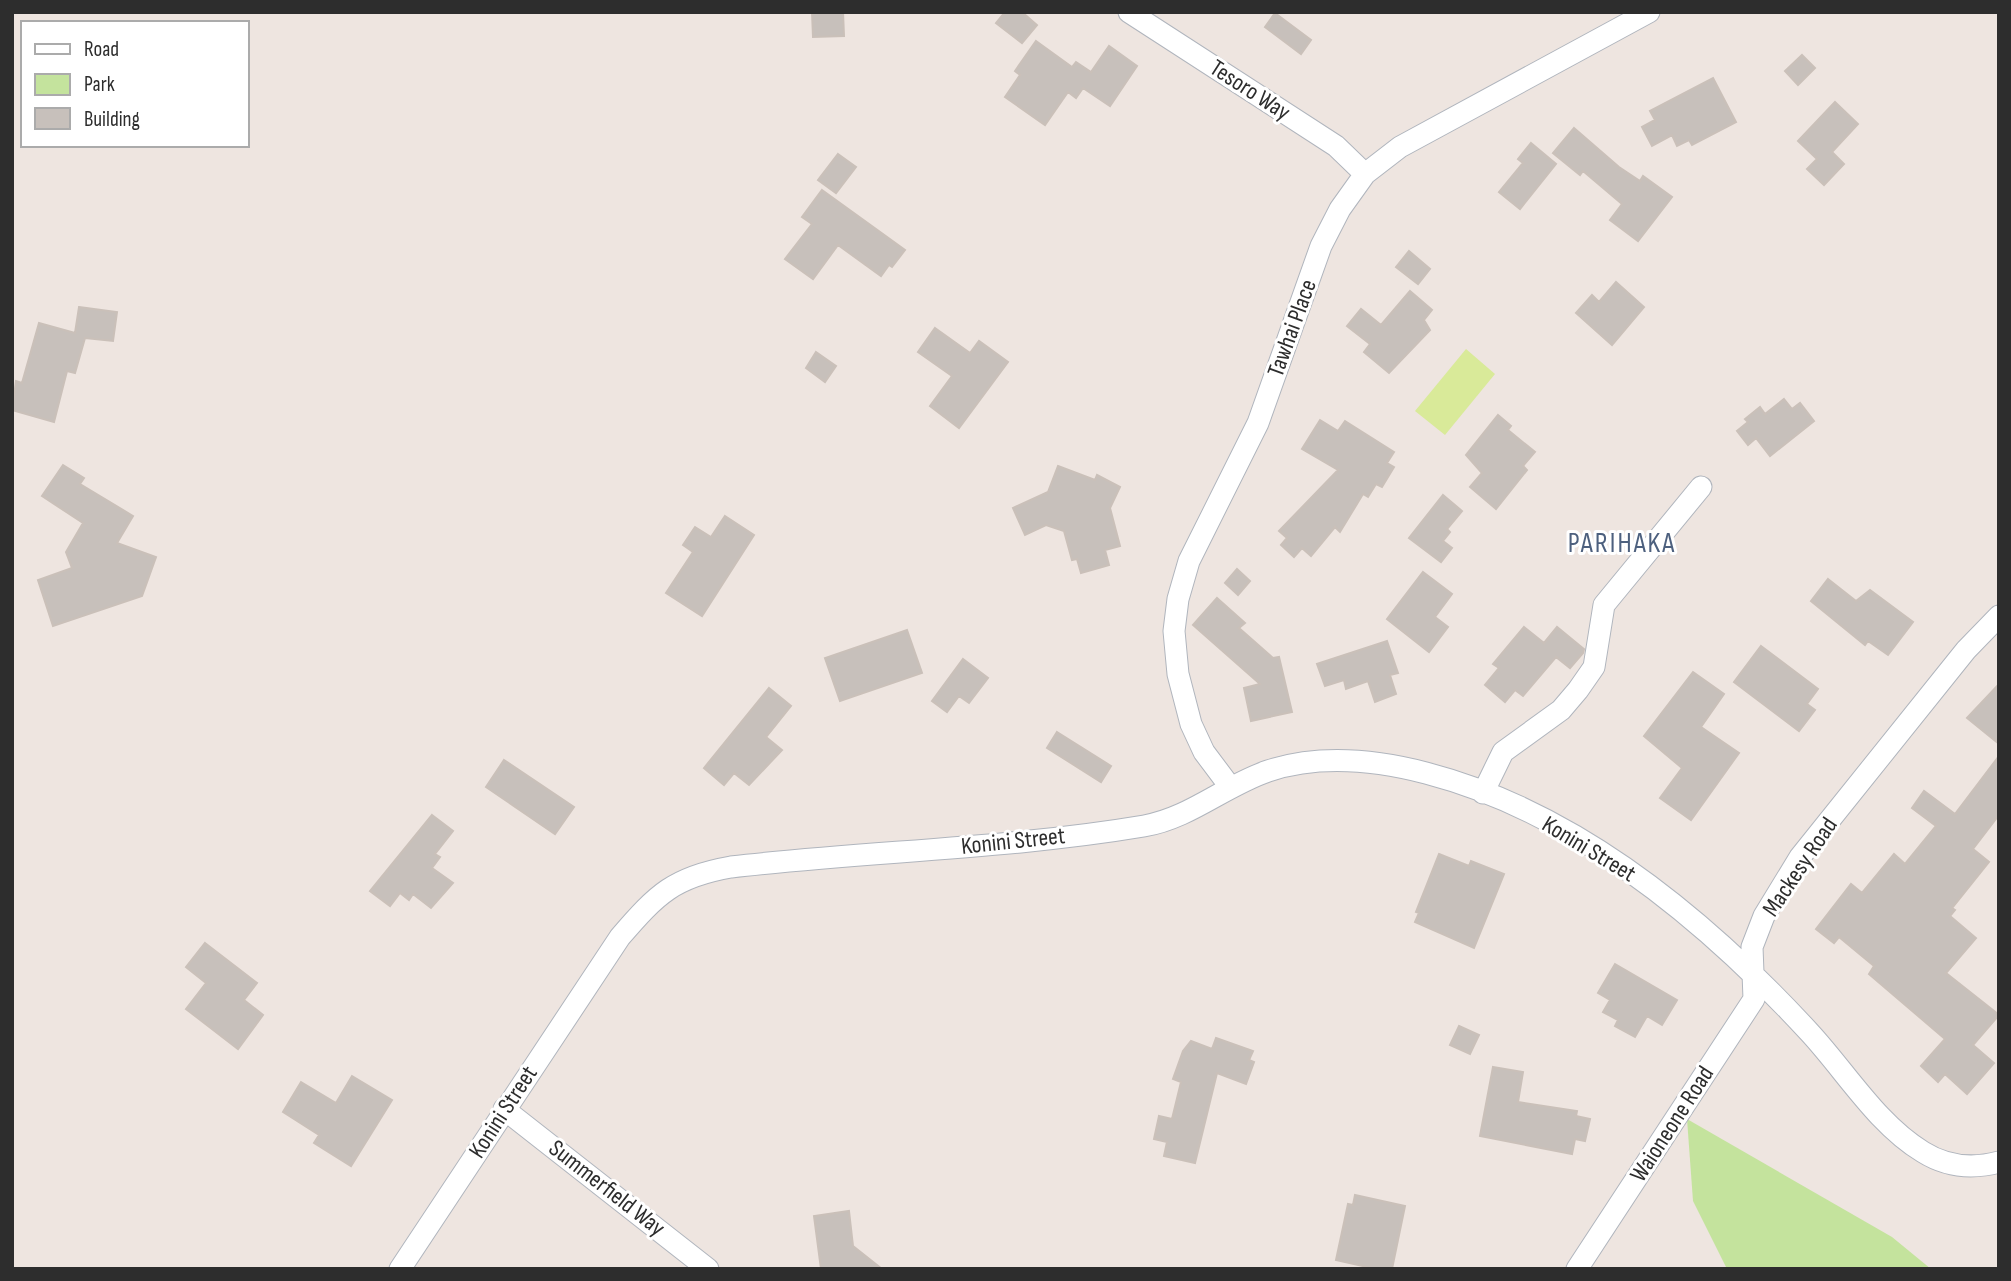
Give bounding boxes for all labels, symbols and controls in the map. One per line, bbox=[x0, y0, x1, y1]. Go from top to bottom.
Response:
legend bbox=[21, 21, 248, 147]
text: Road bbox=[84, 37, 119, 62]
street label: Tesoro Way bbox=[1204, 53, 1296, 127]
text: Park bbox=[84, 72, 115, 97]
text: Building bbox=[84, 107, 140, 132]
street label: Tawhai Place bbox=[1261, 275, 1323, 381]
district label: PARIHAKA bbox=[1568, 527, 1676, 560]
street label: Konini Street bbox=[1537, 810, 1641, 888]
street label: Mackesy Road bbox=[1756, 812, 1844, 922]
street label: Konini Street bbox=[960, 821, 1066, 861]
street label: Konini Street bbox=[462, 1060, 544, 1164]
street label: Waioneone Road bbox=[1624, 1061, 1720, 1187]
street label: Summerfield Way bbox=[543, 1134, 671, 1242]

